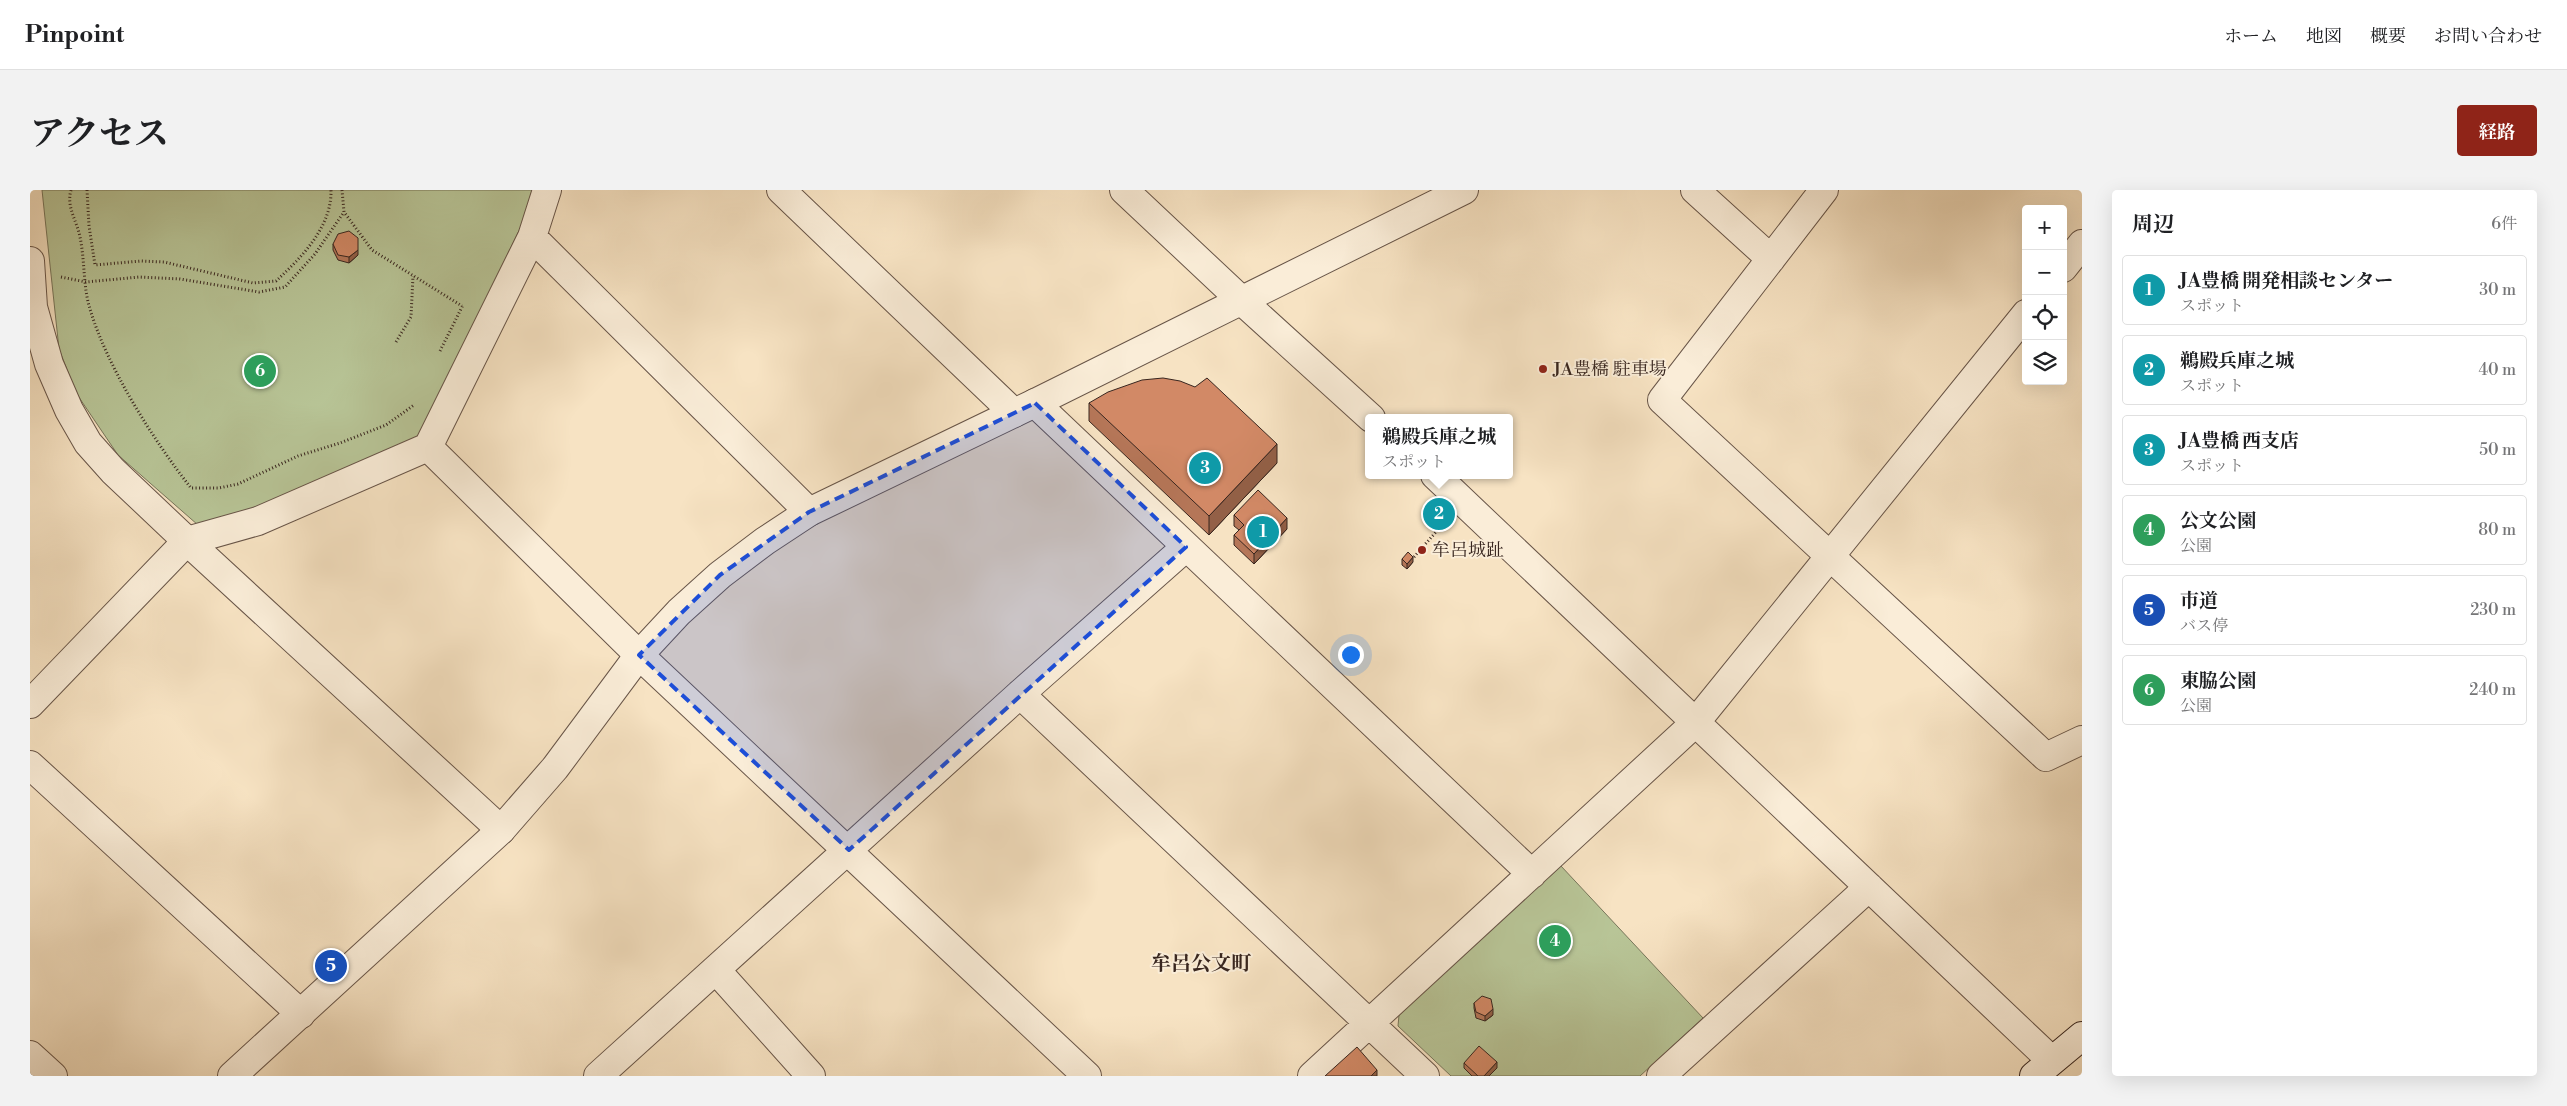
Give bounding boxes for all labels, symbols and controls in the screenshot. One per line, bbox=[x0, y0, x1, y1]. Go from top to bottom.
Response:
text: Pinpoint bbox=[25, 20, 124, 50]
text: ホーム bbox=[2224, 25, 2278, 48]
text: 地図 bbox=[2306, 25, 2342, 48]
text: 概要 bbox=[2370, 25, 2406, 48]
text: お問い合わせ bbox=[2434, 25, 2542, 48]
button: 経路 bbox=[2457, 105, 2537, 156]
text: アクセス bbox=[30, 113, 169, 156]
map controls bbox=[2022, 205, 2067, 385]
button: + bbox=[2022, 205, 2067, 250]
text: 周辺 bbox=[2132, 212, 2174, 238]
text: 6件 bbox=[2491, 214, 2517, 234]
button: − bbox=[2022, 250, 2067, 295]
text: JA豊橋 開発相談センター bbox=[2180, 269, 2393, 293]
text: 1 bbox=[2145, 280, 2153, 300]
text: 30 m bbox=[2479, 280, 2516, 300]
button: locate bbox=[2022, 295, 2067, 340]
text: スポット bbox=[2180, 296, 2244, 316]
button: layers bbox=[2022, 340, 2067, 385]
text: 鵜殿兵庫之城 bbox=[2180, 349, 2294, 373]
pin: 6 bbox=[244, 352, 276, 390]
place label: JA豊橋 駐車場 bbox=[1552, 358, 1667, 381]
text: 2 bbox=[2144, 360, 2154, 380]
text: 40 m bbox=[2479, 360, 2516, 380]
marker: JA豊橋 駐車場 bbox=[1537, 363, 1549, 375]
text: スポット bbox=[2180, 376, 2244, 396]
popup bbox=[1365, 414, 1513, 479]
text: 鵜殿兵庫之城 bbox=[1382, 425, 1496, 449]
text: JA豊橋 西支店 bbox=[2180, 429, 2299, 453]
text: 3 bbox=[2144, 440, 2154, 460]
text: 50 m bbox=[2479, 440, 2516, 460]
pin: 3 bbox=[1189, 449, 1221, 487]
text: スポット bbox=[1382, 452, 1446, 472]
text: スポット bbox=[2180, 456, 2244, 476]
pin: 2 bbox=[1423, 495, 1455, 533]
text: 公文公園 bbox=[2180, 509, 2256, 533]
pin: 1 bbox=[1247, 513, 1279, 551]
text: 4 bbox=[2144, 520, 2154, 540]
text: 80 m bbox=[2478, 520, 2516, 540]
text: 公園 bbox=[2180, 536, 2212, 556]
place label: 牟呂城趾 bbox=[1432, 539, 1504, 562]
marker: 牟呂城趾 bbox=[1416, 544, 1428, 556]
text: 市道 bbox=[2180, 589, 2218, 613]
text: 5 bbox=[2144, 600, 2154, 620]
text: 230 m bbox=[2470, 600, 2516, 620]
text: バス停 bbox=[2180, 616, 2228, 636]
your location bbox=[1338, 642, 1364, 668]
text: 東脇公園 bbox=[2180, 669, 2256, 693]
text: 6 bbox=[2144, 680, 2154, 700]
text: 240 m bbox=[2469, 680, 2516, 700]
text: 公園 bbox=[2180, 696, 2212, 716]
pin: 4 bbox=[1539, 922, 1571, 960]
pin: 5 bbox=[315, 947, 347, 985]
district label: 牟呂公文町 bbox=[1151, 952, 1252, 977]

